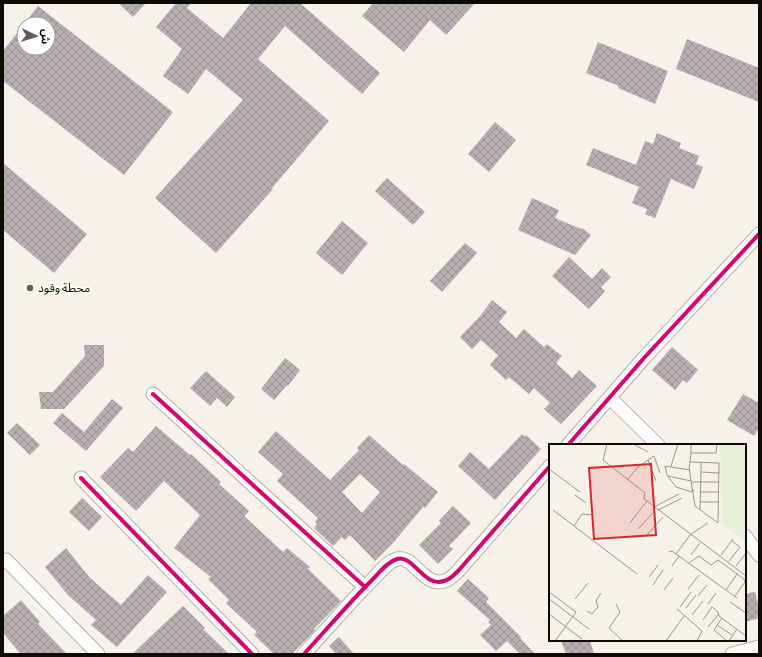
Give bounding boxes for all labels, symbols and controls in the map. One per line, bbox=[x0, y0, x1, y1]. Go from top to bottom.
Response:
north arrow bbox=[16, 16, 56, 56]
text: ش bbox=[38, 29, 51, 45]
place label: محطة وقود bbox=[38, 282, 90, 295]
marker: محطة وقود bbox=[25, 283, 35, 293]
inset map bbox=[549, 444, 746, 641]

